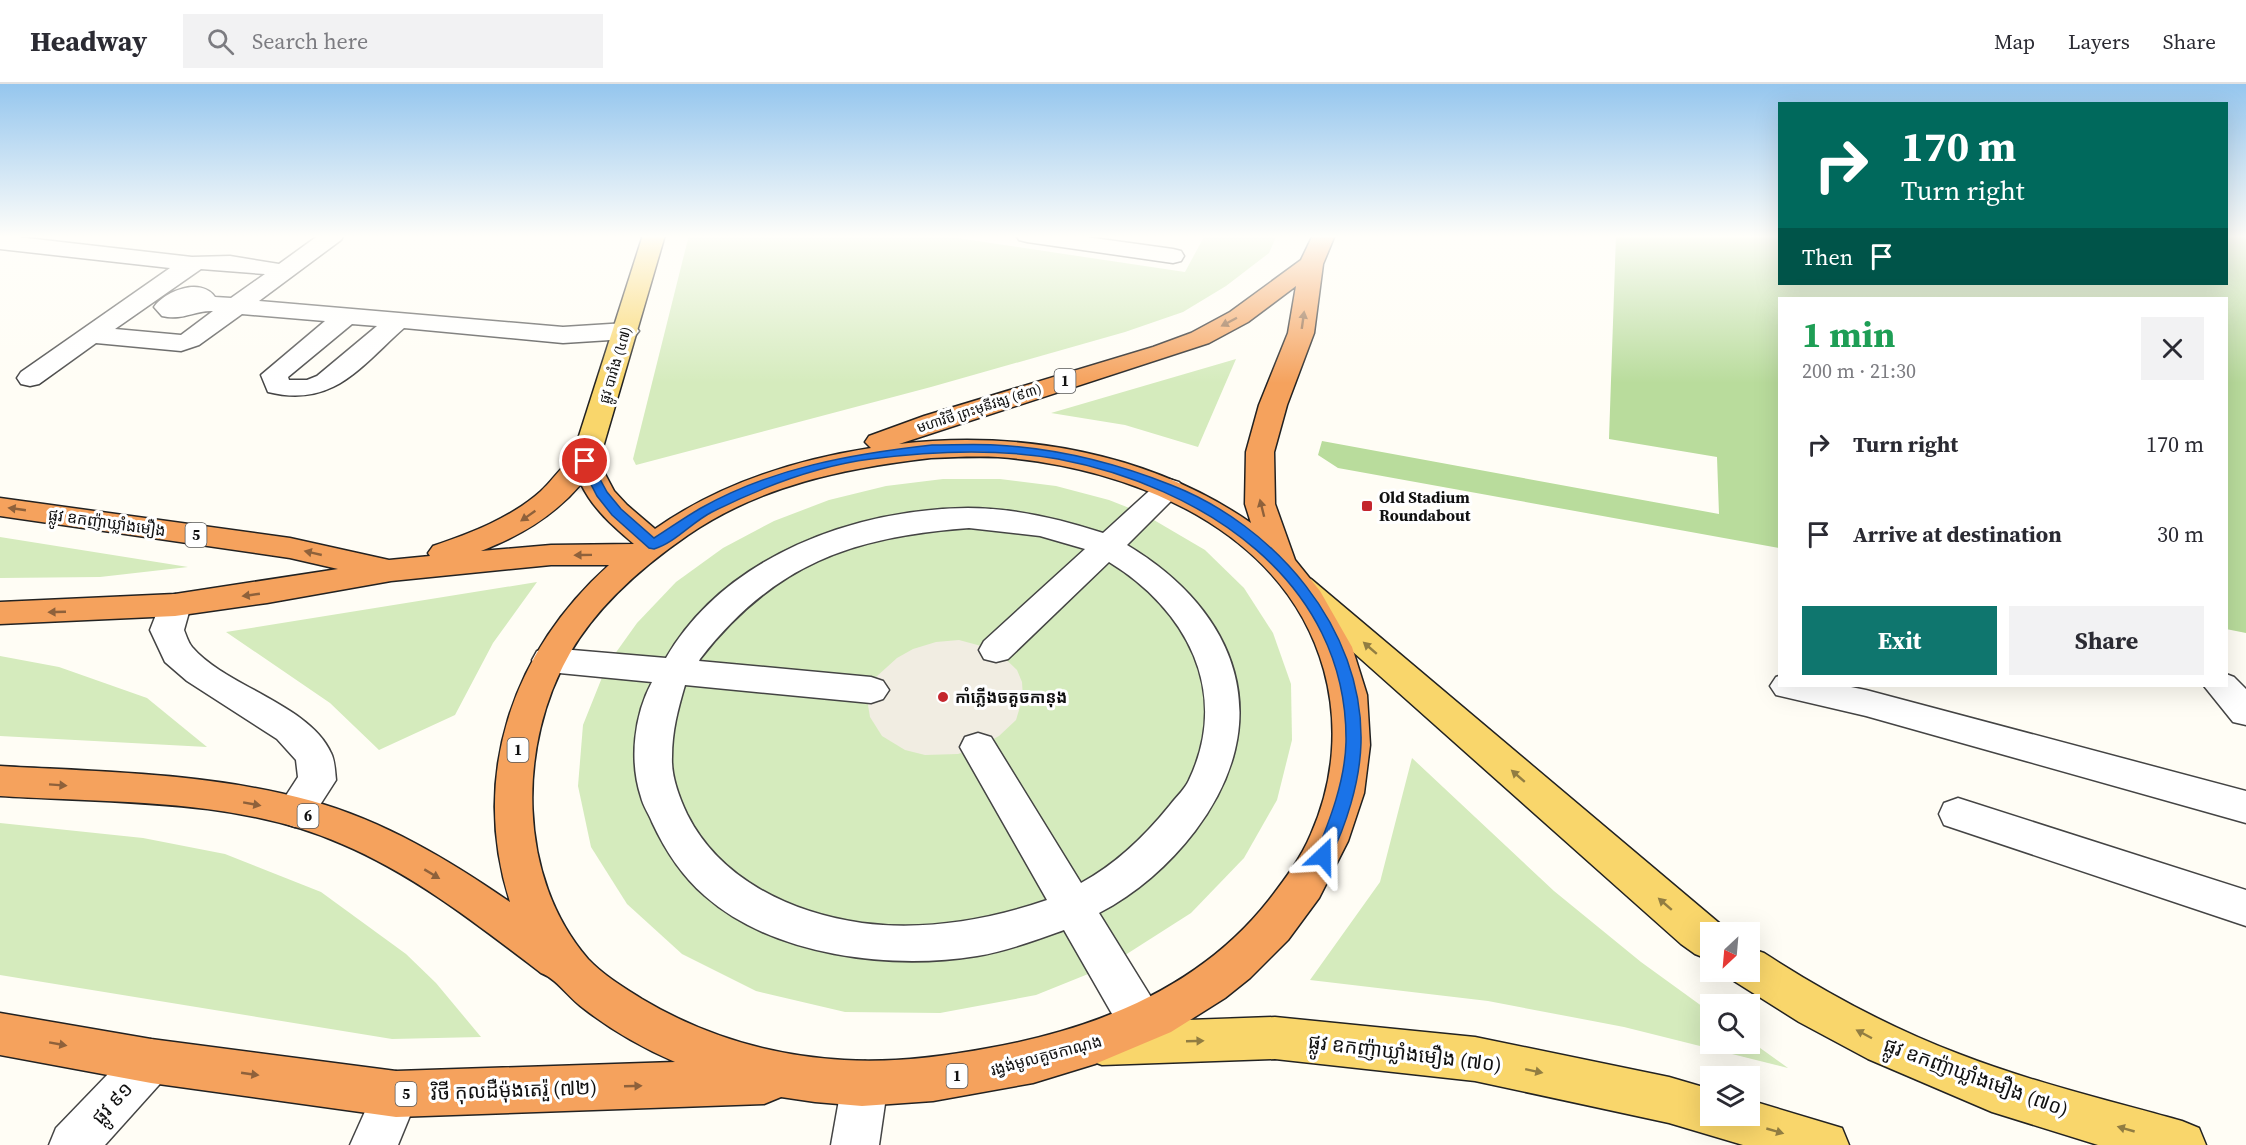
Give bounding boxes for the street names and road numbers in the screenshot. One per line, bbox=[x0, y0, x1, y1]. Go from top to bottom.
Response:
street label: ផ្លូវ បារាំង (៤៧) bbox=[594, 324, 638, 407]
road number: 1 bbox=[1054, 369, 1076, 393]
street label: មហាវិថី ព្រះមុនីវង្ស (៩៣) bbox=[914, 378, 1044, 438]
street label: ផ្លូវ ឧកញ៉ាឃ្លាំងមឿង bbox=[46, 503, 167, 545]
road number: 5 bbox=[186, 523, 206, 547]
road number: 1 bbox=[508, 738, 528, 762]
road number: 6 bbox=[298, 804, 318, 828]
street label: ផ្លូវ ឧកញ៉ាឃ្លាំងមឿង (៧០) bbox=[1306, 1027, 1503, 1084]
street label: រង្វង់មូលគួចកាណុង bbox=[988, 1030, 1104, 1081]
street label: ផ្លូវ ឧកញ៉ាឃ្លាំងមឿង (៧០) bbox=[1878, 1031, 2072, 1128]
road number: 1 bbox=[946, 1064, 968, 1088]
street label: វិថី កុលដឺម៉ុងតេរ៉ួ (៧២) bbox=[430, 1073, 598, 1107]
street label: ផ្លូវ ៩១ bbox=[85, 1075, 143, 1134]
road number: 5 bbox=[396, 1082, 416, 1106]

